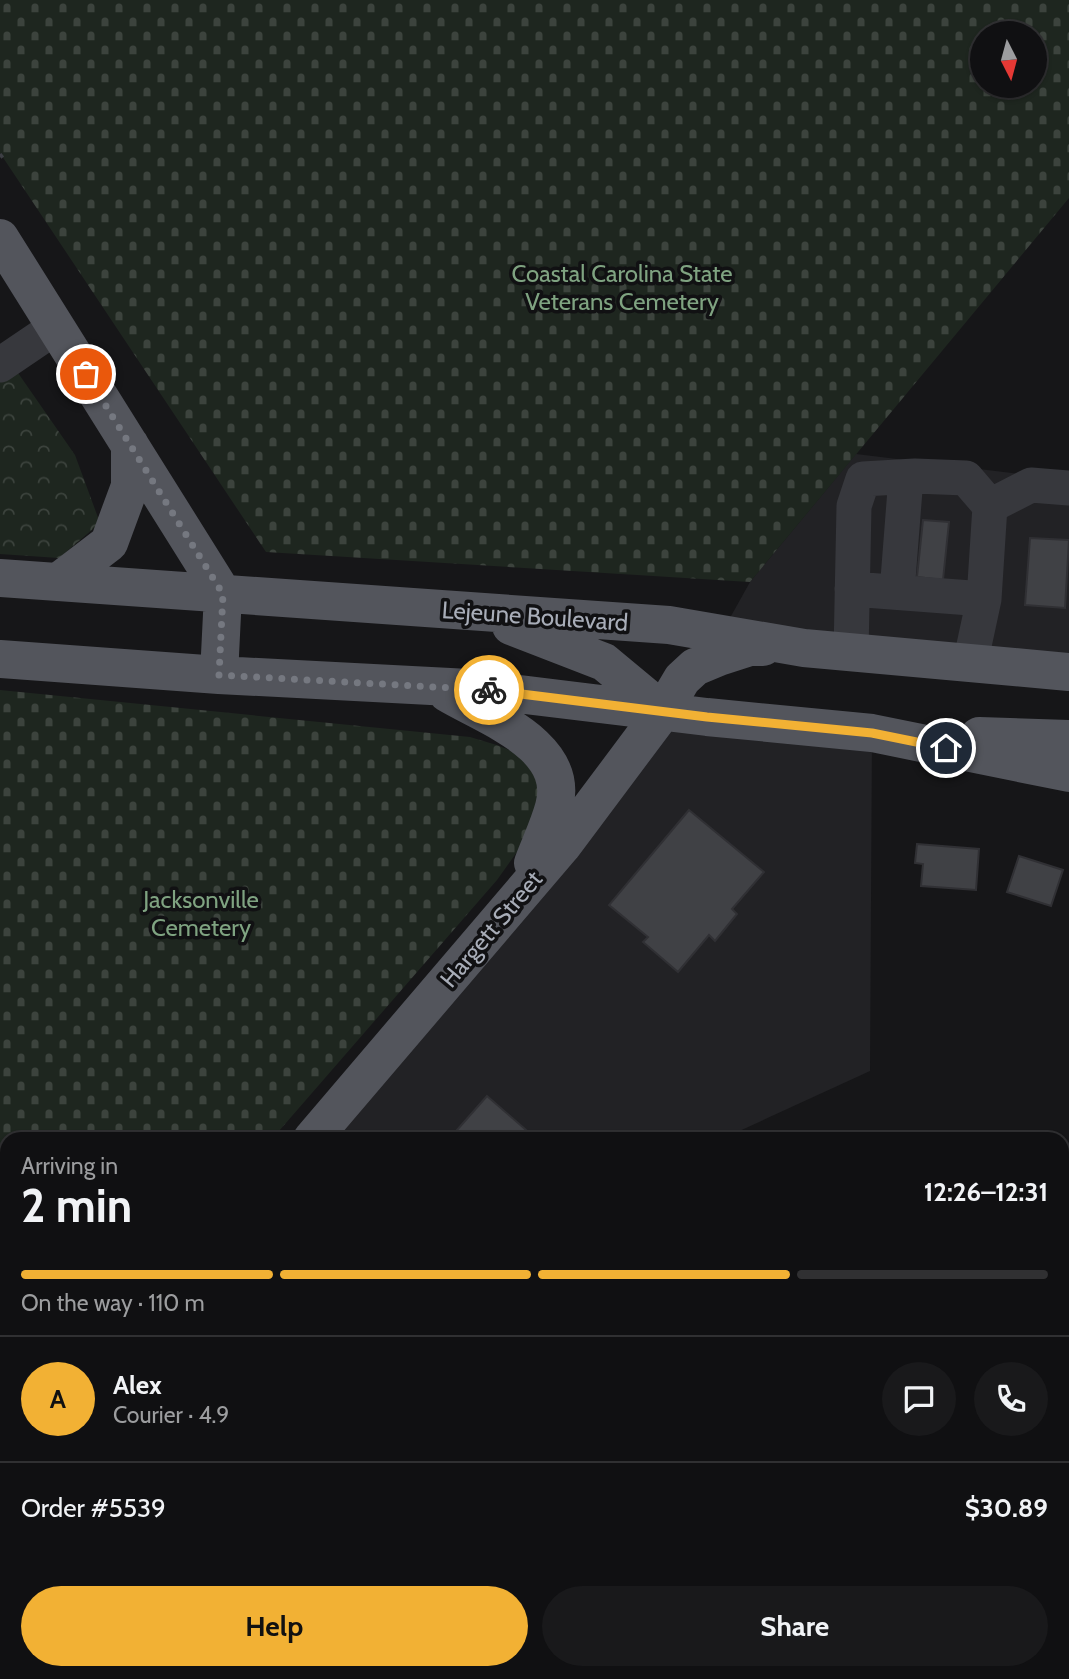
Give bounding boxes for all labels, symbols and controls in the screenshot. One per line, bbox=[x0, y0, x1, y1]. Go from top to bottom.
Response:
north arrow bbox=[970, 21, 1046, 98]
map controls bbox=[970, 21, 1047, 98]
park label: Coastal Carolina State Veterans Cemetery bbox=[512, 259, 732, 316]
pin bbox=[56, 344, 116, 404]
icon: bag bbox=[67, 355, 105, 393]
street label: Lejeune Boulevard bbox=[441, 595, 629, 637]
courier bbox=[454, 655, 524, 725]
icon: bike bbox=[470, 671, 508, 709]
pin bbox=[916, 718, 976, 778]
icon: home bbox=[927, 729, 965, 767]
street label: Hargett Street bbox=[434, 865, 548, 993]
park label: Jacksonville Cemetery bbox=[142, 885, 259, 942]
text: Arriving in bbox=[21, 1152, 118, 1180]
text: 12:26–12:31 bbox=[924, 1176, 1048, 1208]
text: 2 min bbox=[21, 1178, 132, 1234]
text: On the way · 110 m bbox=[21, 1289, 205, 1317]
button: chat bbox=[882, 1362, 956, 1436]
button: phone bbox=[974, 1362, 1048, 1436]
text: Alex bbox=[113, 1369, 162, 1401]
text: A bbox=[50, 1383, 66, 1415]
text: Courier · 4.9 bbox=[113, 1401, 229, 1429]
text: Order #5539 bbox=[21, 1492, 166, 1524]
text: $30.89 bbox=[965, 1492, 1048, 1524]
button: Help bbox=[21, 1586, 528, 1666]
button: Share bbox=[542, 1586, 1048, 1666]

